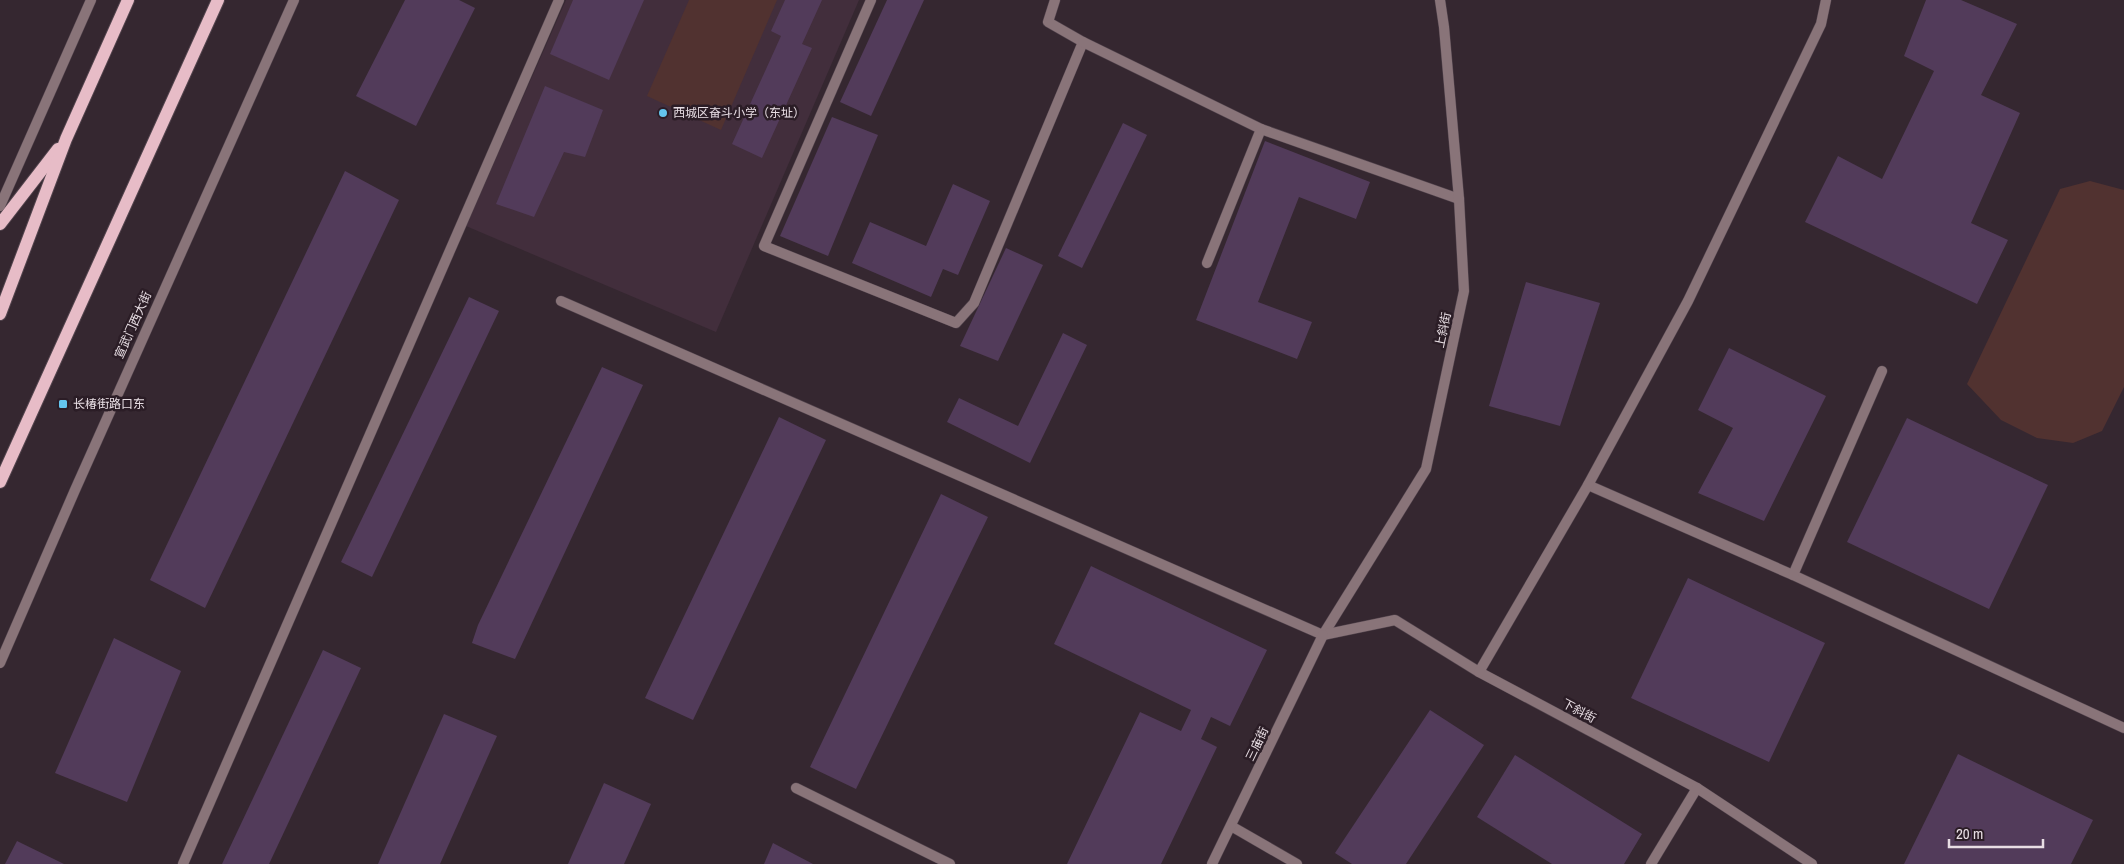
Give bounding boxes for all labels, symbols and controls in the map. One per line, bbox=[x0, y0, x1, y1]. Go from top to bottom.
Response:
place label: 西城区奋斗小学（东址） bbox=[673, 105, 805, 121]
marker: 西城区奋斗小学（东址） bbox=[657, 107, 669, 119]
street label: 宣武门西大街 bbox=[111, 289, 155, 361]
street label: 上斜街 bbox=[1431, 311, 1455, 349]
place label: 长椿街路口东 bbox=[73, 396, 145, 412]
marker: 长椿街路口东 bbox=[57, 398, 69, 410]
street label: 下斜街 bbox=[1559, 695, 1599, 727]
street label: 三庙街 bbox=[1242, 724, 1272, 764]
scale bar bbox=[1949, 816, 2043, 848]
text: 20 m bbox=[1956, 823, 1983, 844]

